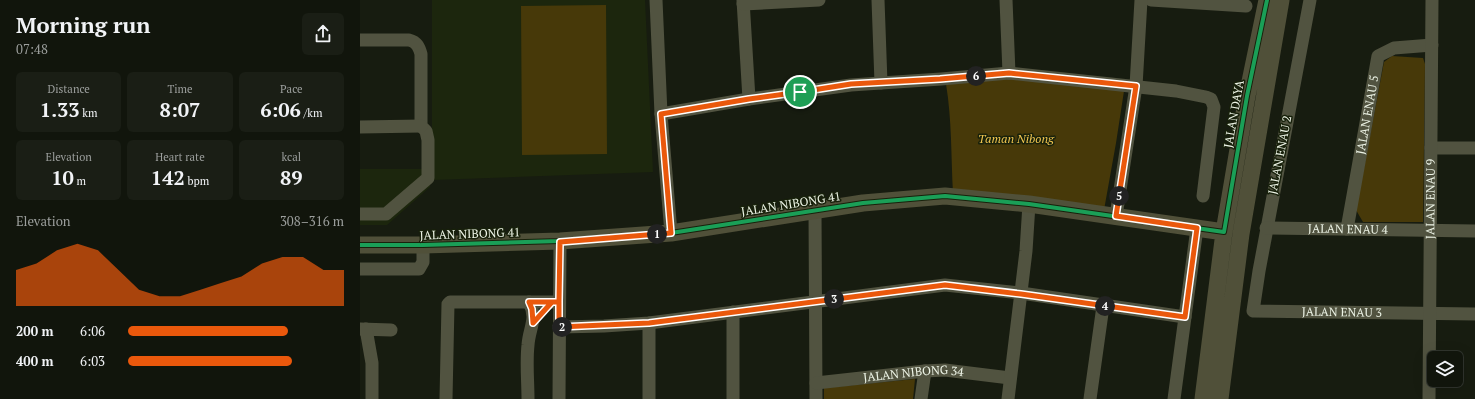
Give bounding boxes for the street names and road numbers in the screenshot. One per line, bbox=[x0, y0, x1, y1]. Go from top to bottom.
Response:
street label: JALAN ENAU 5 bbox=[1353, 74, 1381, 156]
street label: JALAN DAYA bbox=[1220, 78, 1247, 149]
street label: JALAN ENAU 2 bbox=[1265, 114, 1295, 196]
street label: JALAN ENAU 9 bbox=[1422, 159, 1438, 239]
street label: JALAN NIBONG 41 bbox=[740, 188, 842, 219]
street label: JALAN ENAU 4 bbox=[1308, 221, 1389, 237]
street label: JALAN NIBONG 41 bbox=[419, 224, 521, 243]
street label: JALAN ENAU 3 bbox=[1302, 304, 1382, 320]
street label: JALAN NIBONG 34 bbox=[862, 362, 965, 385]

